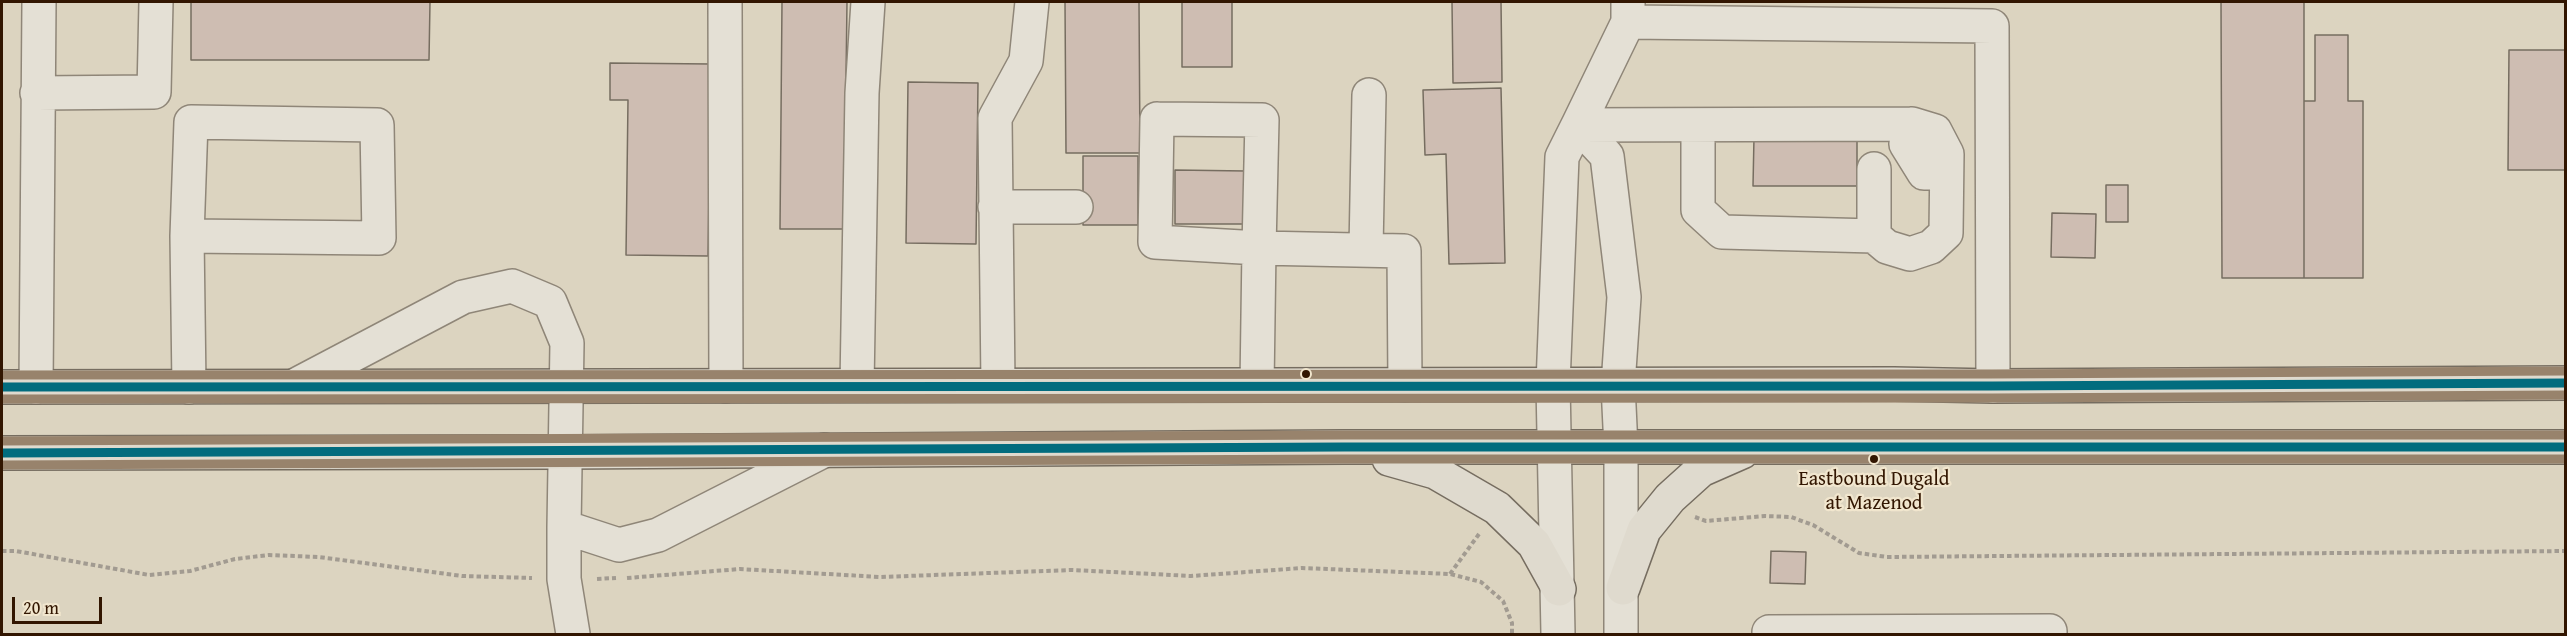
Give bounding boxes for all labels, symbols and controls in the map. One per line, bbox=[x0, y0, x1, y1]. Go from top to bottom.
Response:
unlabelled marker bbox=[1300, 368, 1312, 380]
marker: Eastbound Dugald at Mazenod bbox=[1868, 453, 1880, 465]
place label: Eastbound Dugald at Mazenod bbox=[1799, 468, 1949, 515]
scale bar bbox=[15, 585, 105, 623]
text: 20 m bbox=[23, 594, 59, 621]

